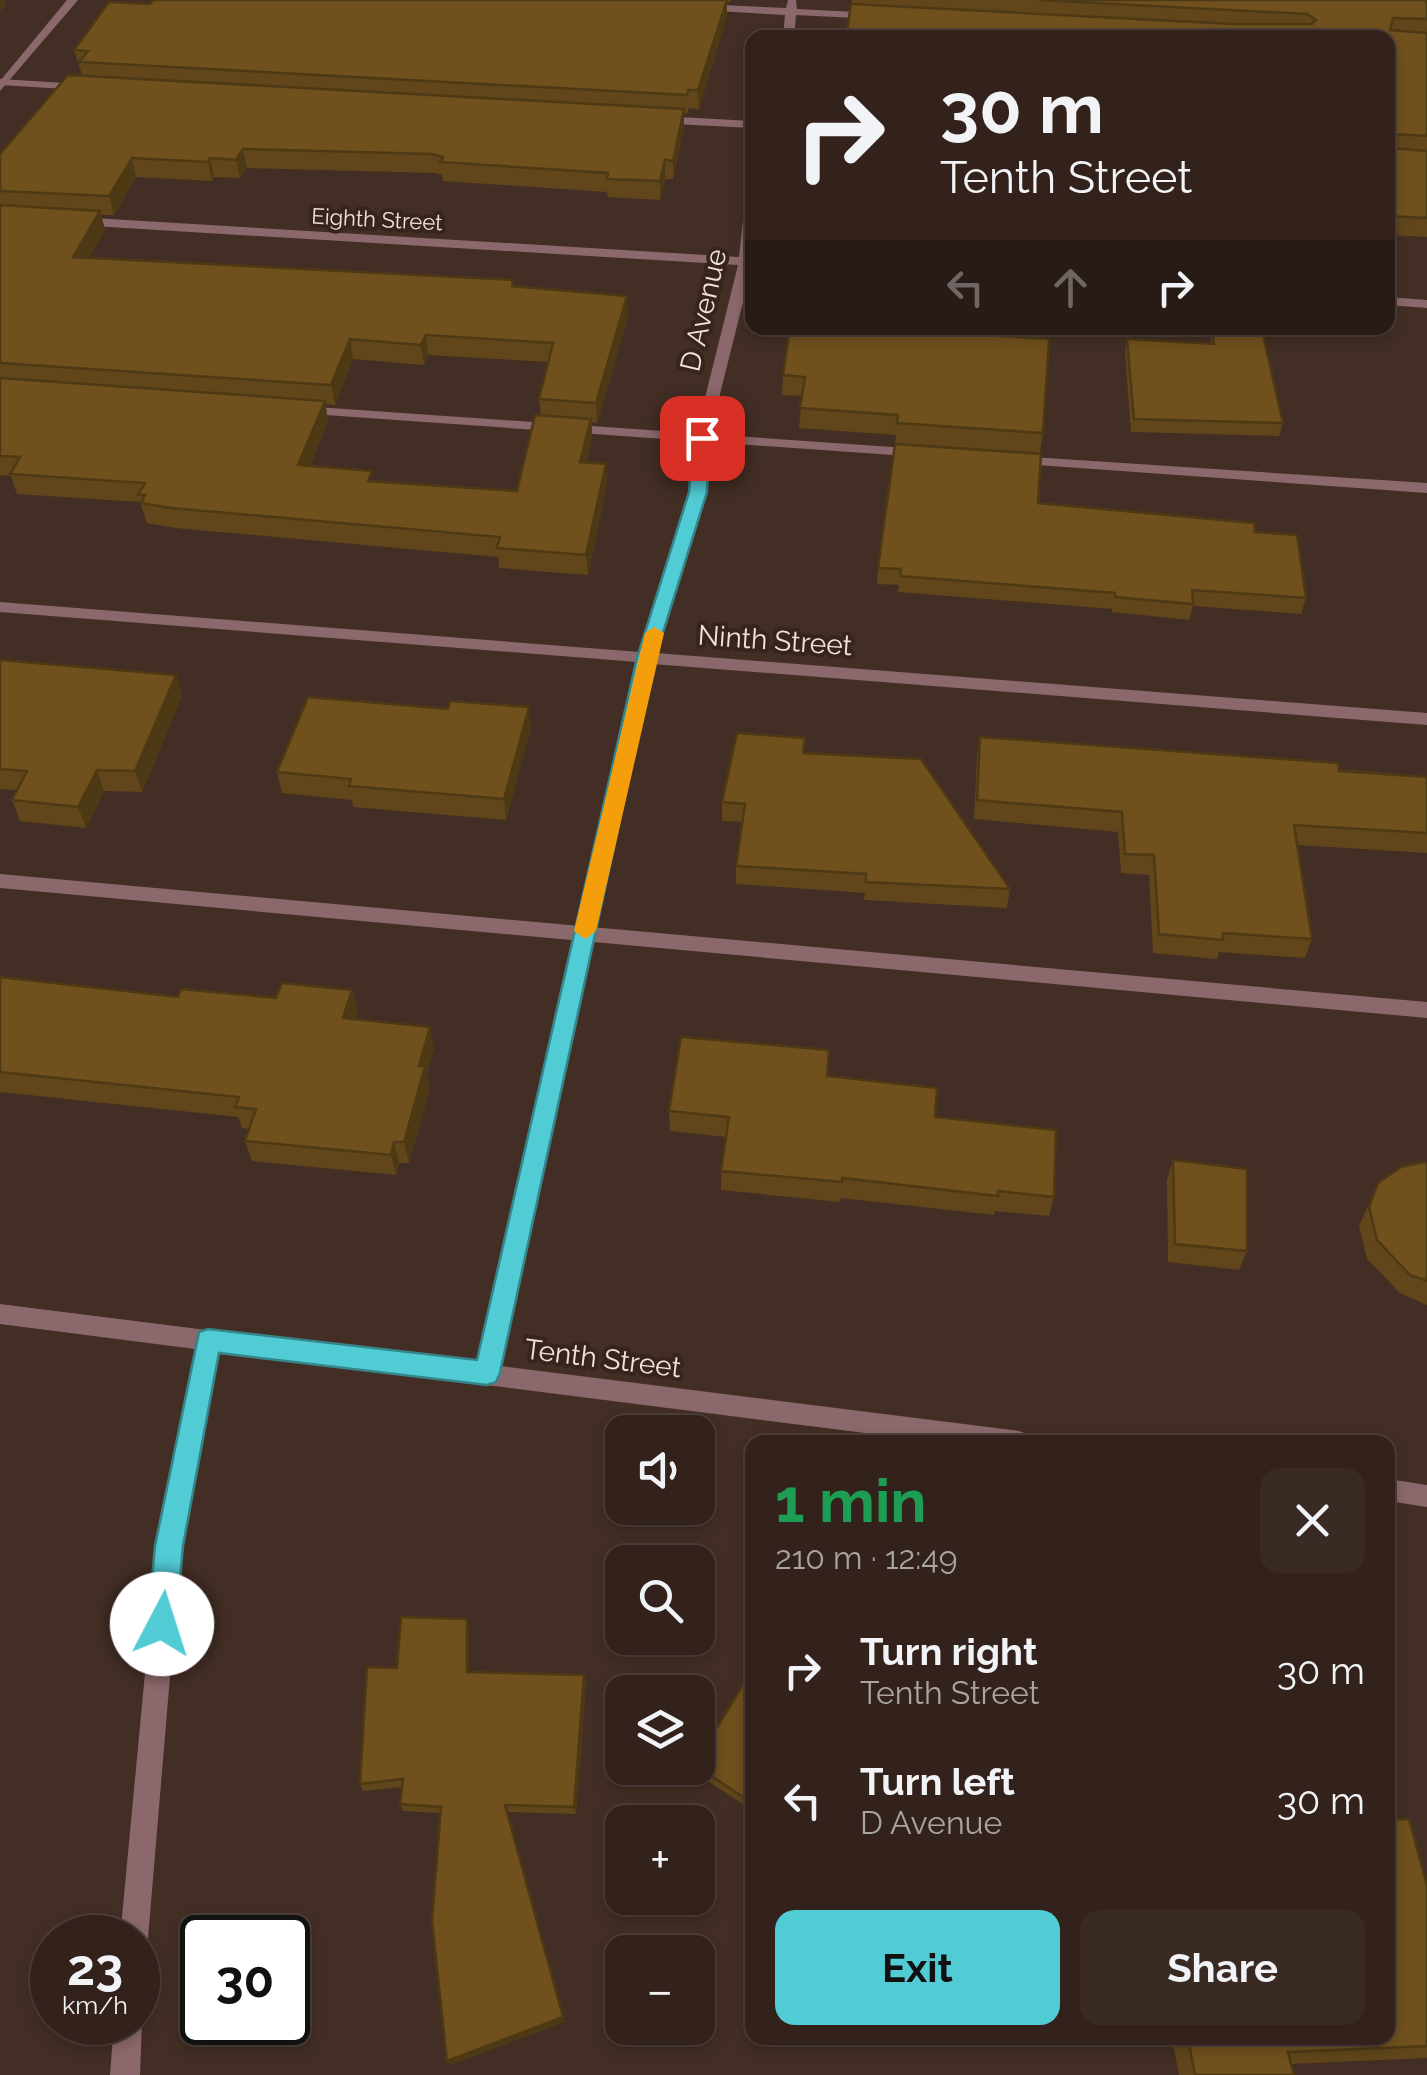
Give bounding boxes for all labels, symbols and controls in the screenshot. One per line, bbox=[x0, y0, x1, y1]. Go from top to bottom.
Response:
text: 30 m bbox=[940, 67, 1104, 149]
icon: right bbox=[775, 70, 905, 200]
text: Tenth Street bbox=[940, 151, 1192, 204]
street label: Eighth Street bbox=[311, 203, 444, 235]
street label: D Avenue bbox=[673, 246, 734, 375]
icon: left bbox=[938, 260, 993, 315]
icon: ahead bbox=[1043, 260, 1098, 315]
icon: right bbox=[1148, 260, 1203, 315]
pin bbox=[660, 396, 745, 481]
icon: arrive bbox=[675, 411, 730, 466]
street label: Ninth Street bbox=[697, 619, 854, 662]
street label: Tenth Street bbox=[523, 1333, 683, 1385]
map controls bbox=[605, 1415, 715, 2045]
button: sound bbox=[605, 1415, 715, 1525]
text: 1 min bbox=[775, 1466, 926, 1536]
button: close bbox=[1260, 1468, 1365, 1573]
text: 210 m · 12:49 bbox=[775, 1539, 958, 1576]
button: search bbox=[605, 1545, 715, 1655]
position arrow bbox=[110, 1572, 214, 1676]
text: Turn right bbox=[860, 1629, 1037, 1674]
icon: right bbox=[775, 1643, 830, 1698]
text: 30 m bbox=[1277, 1648, 1365, 1693]
text: Tenth Street bbox=[860, 1674, 1039, 1711]
button: layers bbox=[605, 1675, 715, 1785]
text: Turn left bbox=[860, 1759, 1015, 1804]
icon: left bbox=[775, 1773, 830, 1828]
text: 30 m bbox=[1277, 1778, 1365, 1823]
text: D Avenue bbox=[860, 1804, 1002, 1841]
button: + bbox=[605, 1805, 715, 1915]
button: Exit bbox=[775, 1910, 1060, 2025]
button: Share bbox=[1080, 1910, 1365, 2025]
speed limit sign: 30 bbox=[180, 1915, 310, 2045]
button: − bbox=[605, 1935, 715, 2045]
text: 23 bbox=[67, 1938, 123, 1997]
text: km/h bbox=[62, 1990, 128, 2020]

